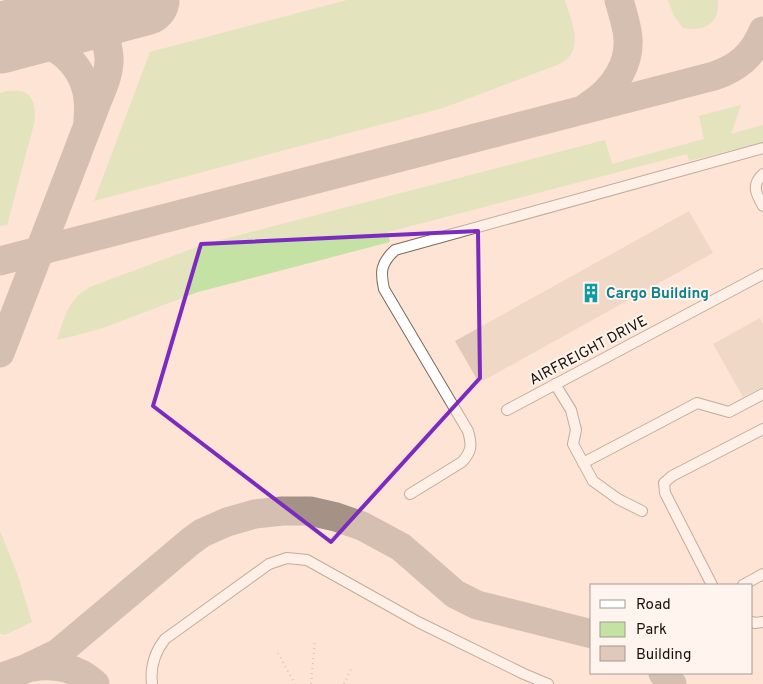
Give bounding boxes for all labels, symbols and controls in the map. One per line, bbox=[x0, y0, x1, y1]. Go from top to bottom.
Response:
building icon: Cargo Building bbox=[580, 282, 602, 304]
place label: Cargo Building bbox=[606, 285, 709, 304]
street label: AIRFREIGHT DRIVE bbox=[526, 312, 651, 390]
legend bbox=[590, 584, 753, 674]
text: Road bbox=[636, 596, 671, 615]
text: Park bbox=[636, 621, 667, 640]
text: Building bbox=[636, 646, 691, 665]

